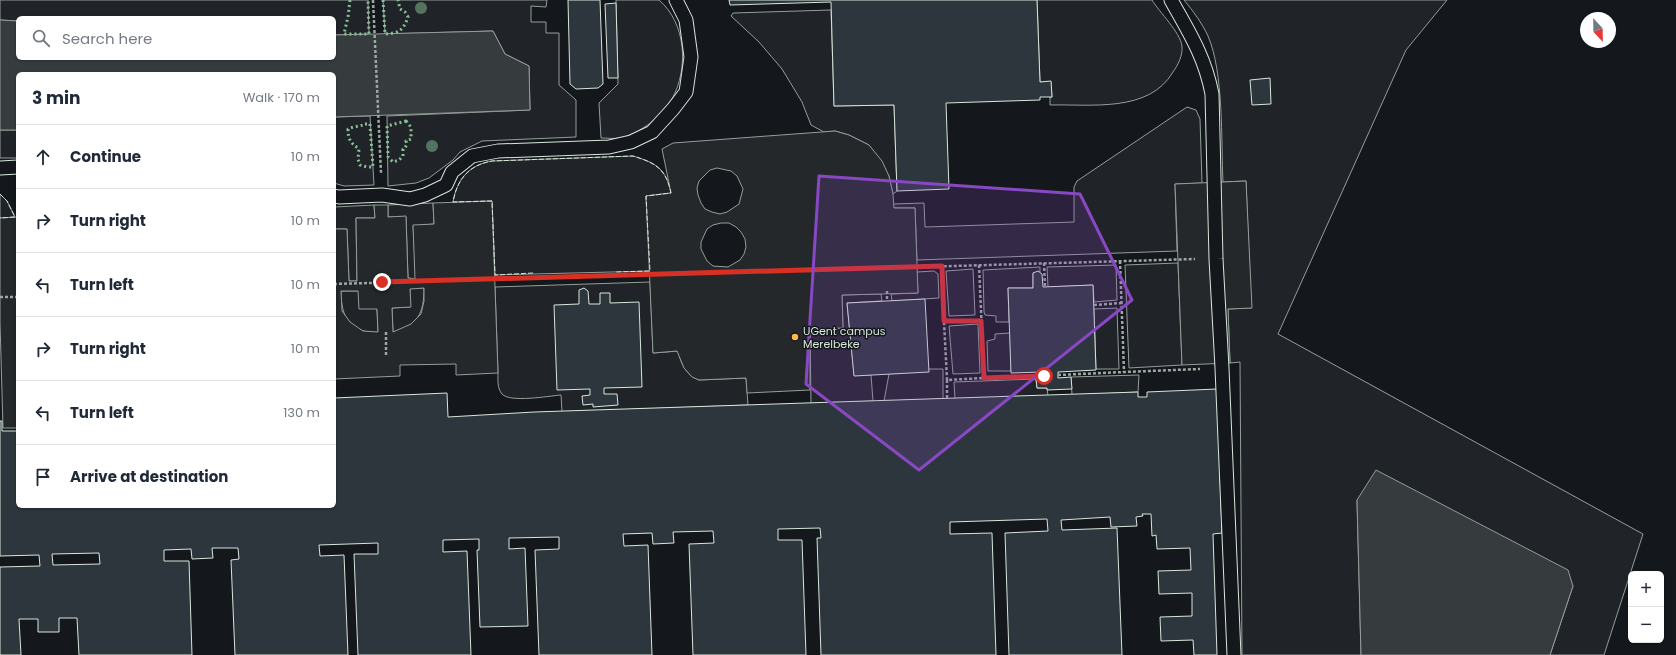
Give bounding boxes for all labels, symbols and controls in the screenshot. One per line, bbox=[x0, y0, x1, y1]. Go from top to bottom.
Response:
north arrow bbox=[1580, 12, 1616, 48]
search box bbox=[16, 16, 336, 60]
icon: search bbox=[30, 27, 52, 49]
text: Search here bbox=[62, 28, 152, 49]
text: 3 min bbox=[32, 86, 80, 110]
text: Walk · 170 m bbox=[243, 88, 320, 107]
icon: ahead bbox=[32, 146, 54, 168]
text: Continue bbox=[70, 146, 141, 167]
text: 10 m bbox=[291, 147, 320, 166]
icon: right bbox=[32, 210, 54, 232]
text: Turn right bbox=[70, 210, 146, 231]
text: 10 m bbox=[291, 211, 320, 230]
route end bbox=[373, 273, 391, 291]
icon: left bbox=[32, 274, 54, 296]
text: Turn left bbox=[70, 274, 134, 295]
text: 10 m bbox=[291, 275, 320, 294]
place label: UGent campus Merelbeke bbox=[803, 323, 886, 352]
marker: UGent campus Merelbeke bbox=[790, 332, 800, 342]
icon: right bbox=[32, 338, 54, 360]
text: Turn right bbox=[70, 338, 146, 359]
text: 10 m bbox=[291, 339, 320, 358]
route start bbox=[1035, 367, 1053, 385]
icon: left bbox=[32, 402, 54, 424]
text: Turn left bbox=[70, 402, 134, 423]
text: 130 m bbox=[283, 403, 320, 422]
icon: arrive bbox=[32, 466, 54, 488]
text: Arrive at destination bbox=[70, 466, 228, 487]
map controls bbox=[1628, 571, 1664, 643]
button: + bbox=[1628, 571, 1664, 607]
button: − bbox=[1628, 607, 1664, 643]

